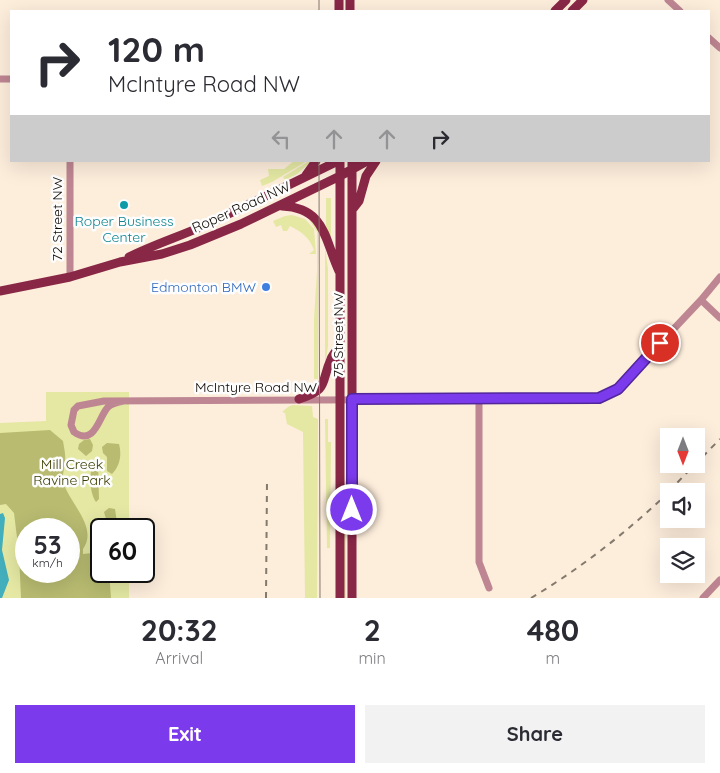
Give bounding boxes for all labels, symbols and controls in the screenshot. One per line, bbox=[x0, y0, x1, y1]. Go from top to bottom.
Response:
text: 120 m bbox=[108, 27, 205, 71]
icon: right bbox=[25, 30, 90, 95]
text: McIntyre Road NW bbox=[108, 70, 300, 98]
icon: left bbox=[267, 125, 295, 153]
icon: ahead bbox=[320, 125, 348, 153]
icon: ahead bbox=[373, 125, 401, 153]
icon: right bbox=[426, 125, 454, 153]
street label: 72 Street NW bbox=[48, 176, 66, 261]
street label: Roper Road NW bbox=[189, 177, 293, 237]
marker: Roper Business Center bbox=[118, 199, 130, 211]
place label: Roper Business Center bbox=[74, 212, 174, 246]
place label: Edmonton BMW bbox=[151, 278, 256, 296]
marker: Edmonton BMW bbox=[260, 281, 272, 293]
street label: 75 Street NW bbox=[329, 292, 347, 377]
pin bbox=[639, 322, 681, 364]
icon: arrive bbox=[646, 329, 674, 357]
street label: McIntyre Road NW bbox=[195, 378, 318, 396]
north arrow bbox=[660, 428, 705, 472]
map controls bbox=[660, 428, 705, 583]
park label: Mill Creek Ravine Park bbox=[33, 455, 111, 489]
position arrow bbox=[325, 483, 377, 535]
button: sound bbox=[660, 483, 705, 528]
speed limit sign: 60 bbox=[90, 518, 155, 583]
text: 53 bbox=[34, 529, 61, 560]
button: layers bbox=[660, 538, 705, 583]
text: km/h bbox=[32, 555, 63, 570]
text: 20:32 bbox=[141, 611, 218, 649]
text: 2 bbox=[364, 611, 381, 649]
text: 480 bbox=[527, 611, 579, 649]
text: Arrival bbox=[155, 648, 203, 668]
text: min bbox=[359, 648, 386, 668]
text: m bbox=[546, 648, 560, 668]
button: Exit bbox=[15, 705, 355, 763]
button: Share bbox=[365, 705, 705, 763]

